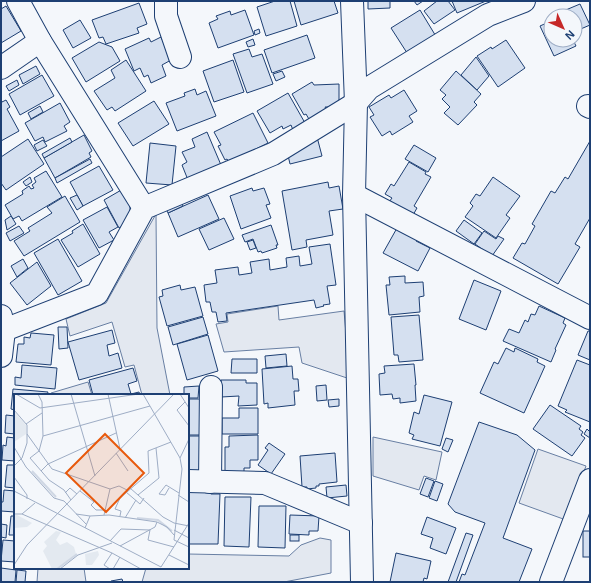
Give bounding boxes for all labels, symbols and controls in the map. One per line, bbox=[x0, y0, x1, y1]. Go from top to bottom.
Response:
north arrow bbox=[543, 8, 583, 48]
text: N bbox=[563, 28, 577, 42]
inset map bbox=[14, 394, 189, 569]

